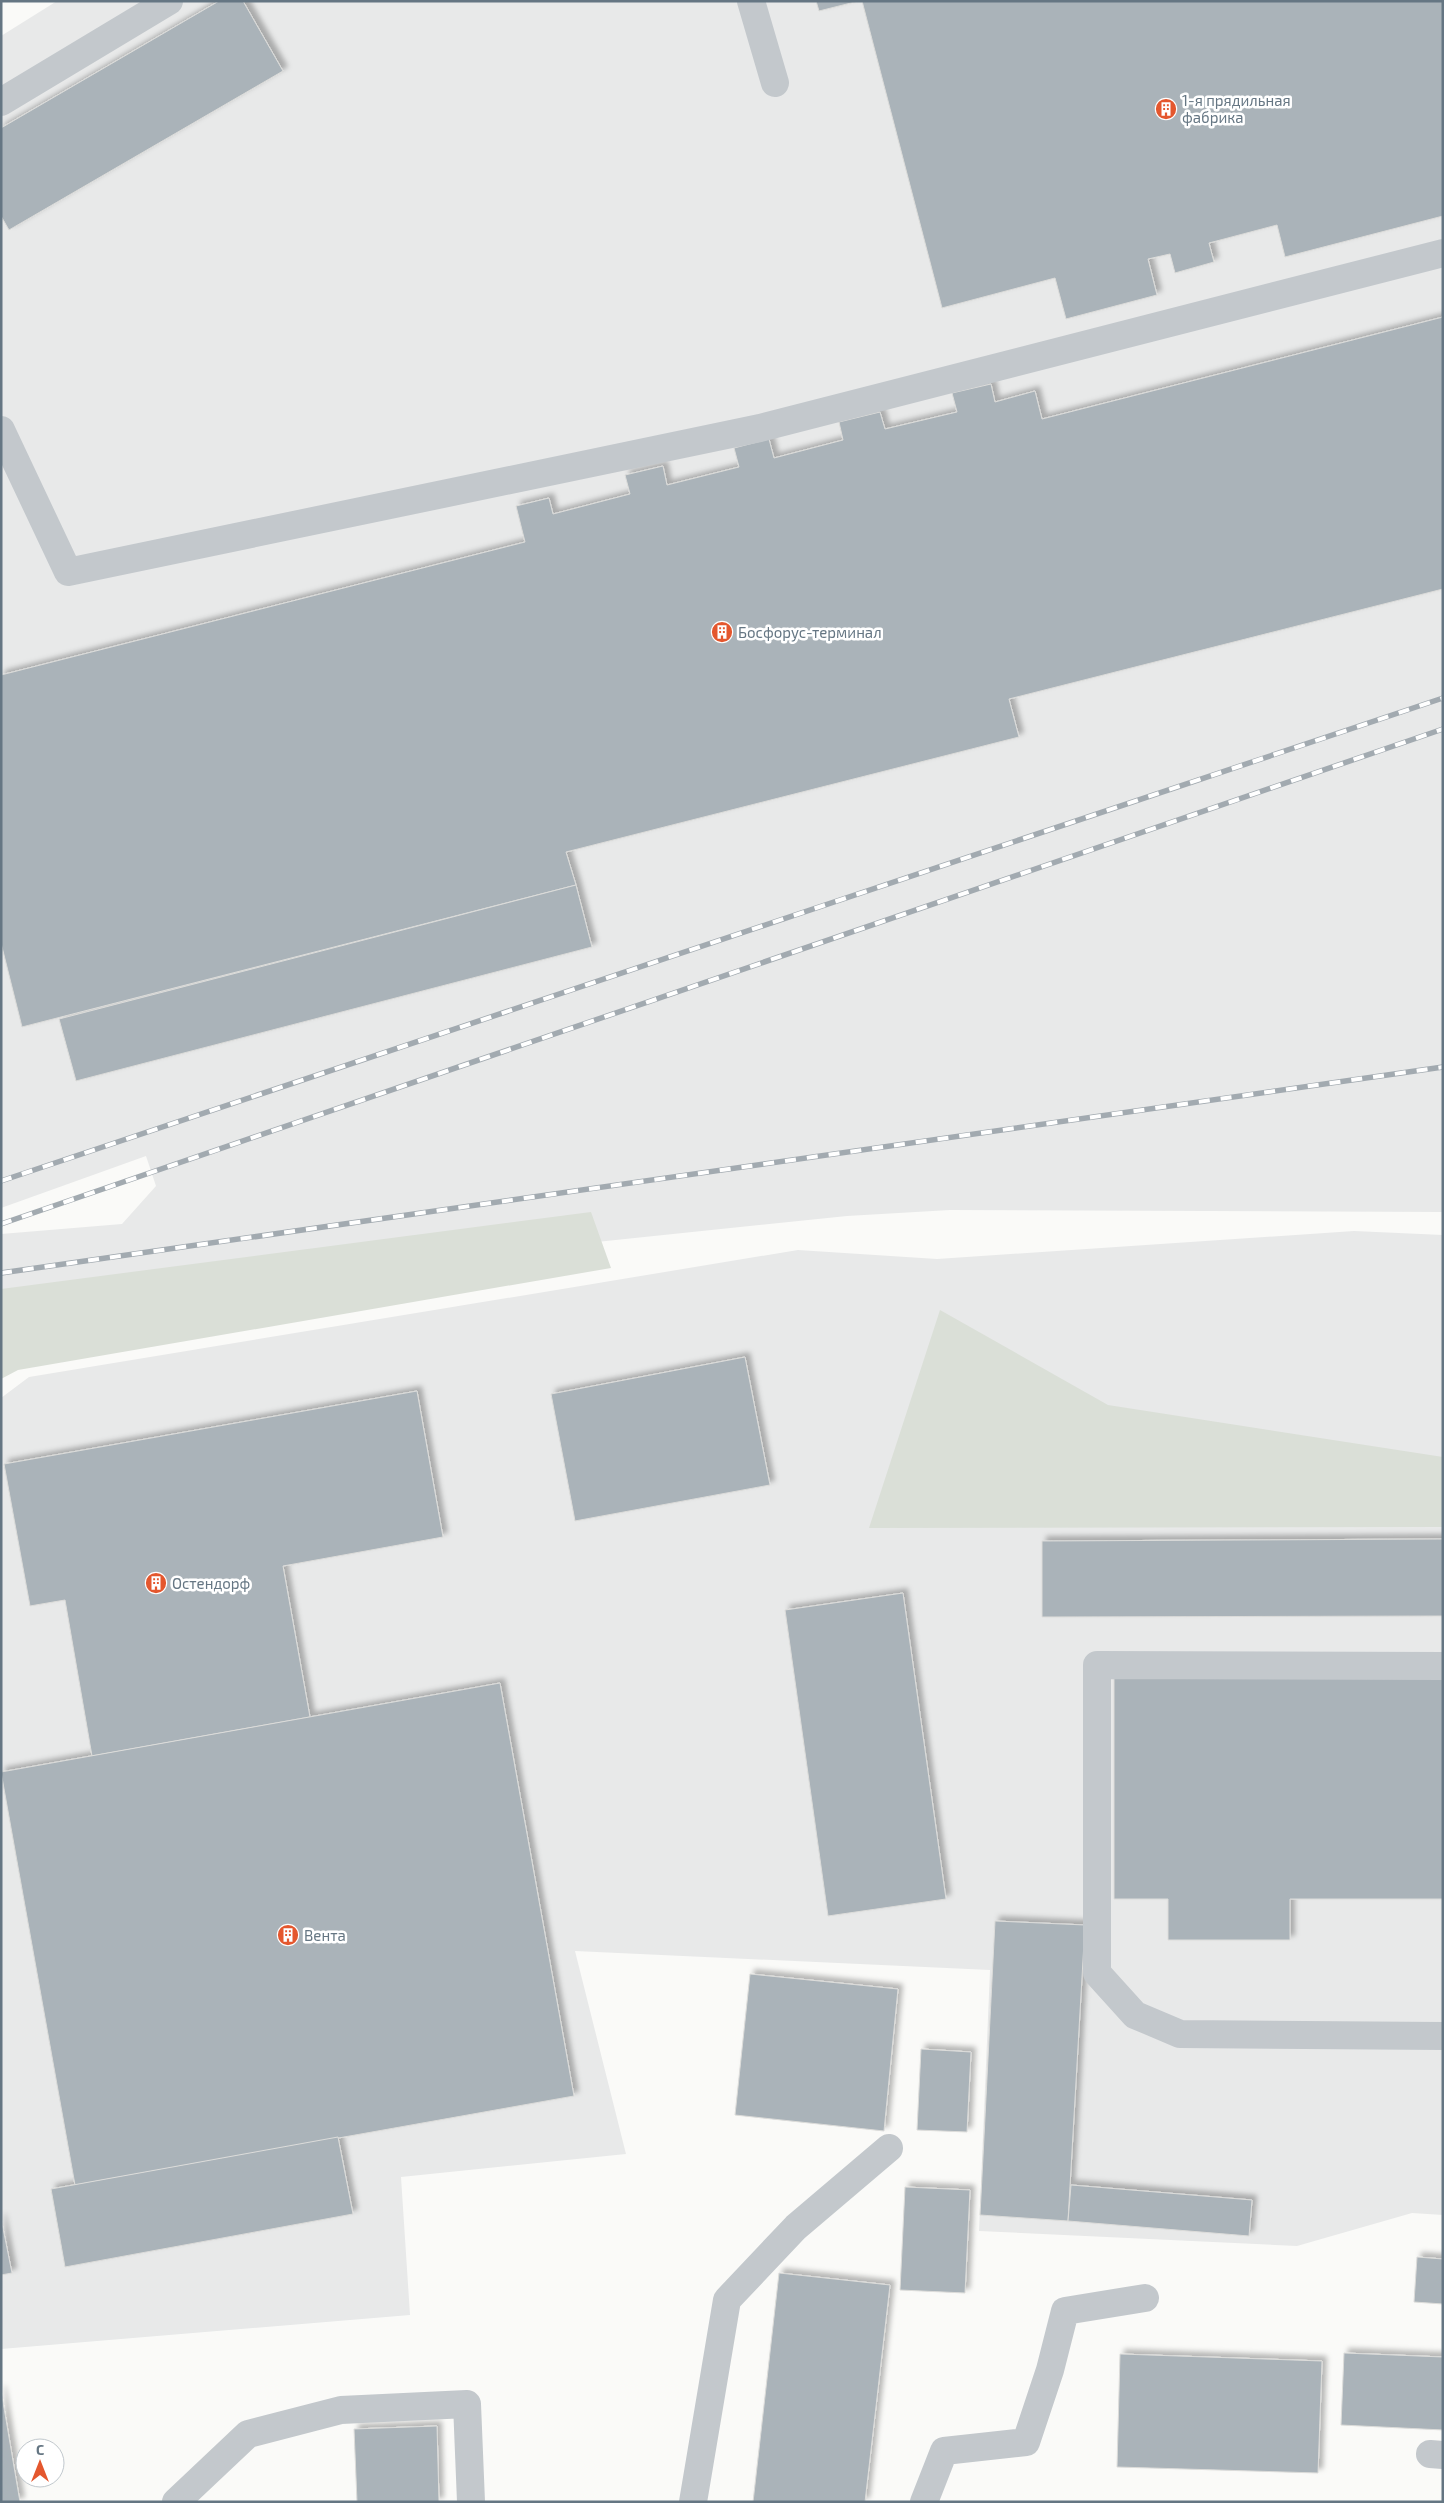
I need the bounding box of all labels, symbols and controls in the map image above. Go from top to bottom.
place label: 1-я прядильная фабрика [1182,91,1291,126]
building icon: 1-я прядильная фабрика [1154,97,1178,121]
building icon: Босфорус-терминал [710,620,734,644]
place label: Босфорус-терминал [738,623,882,642]
building icon: Остендорф [144,1571,168,1595]
place label: Остендорф [172,1574,250,1592]
building icon: Вента [276,1923,300,1947]
place label: Вента [304,1926,346,1944]
north arrow [15,2438,65,2488]
text: С [36,2441,44,2458]

